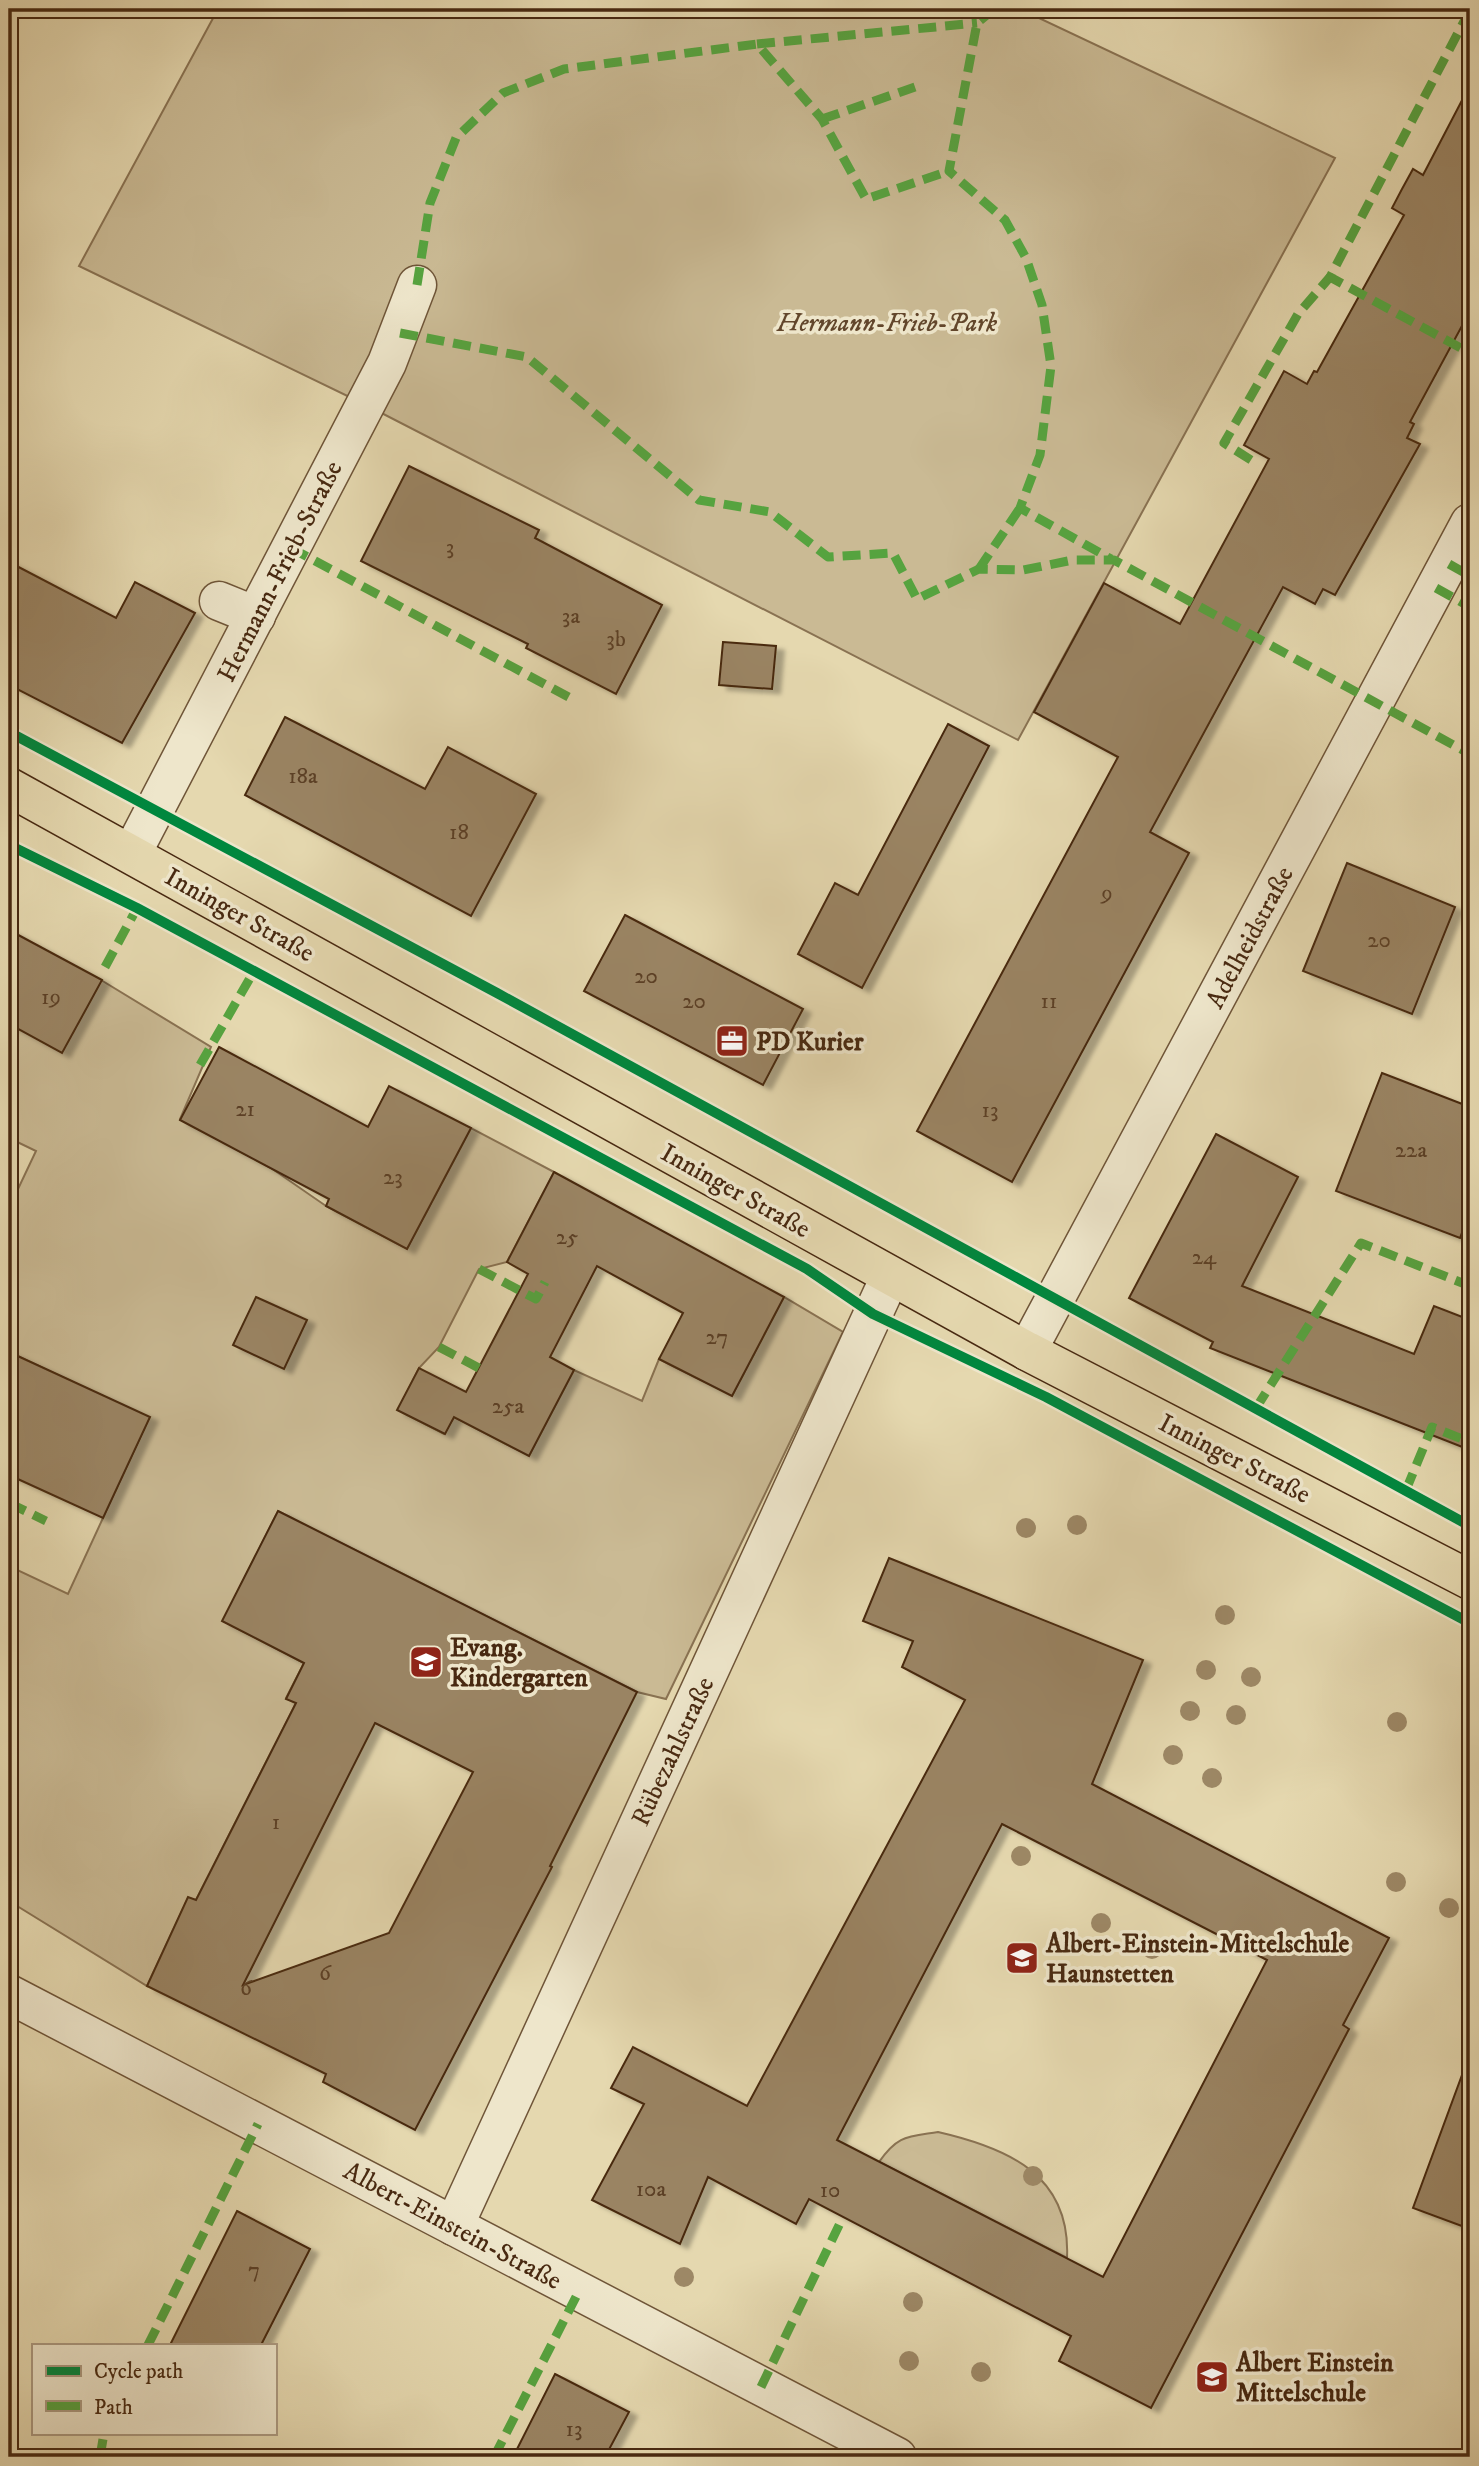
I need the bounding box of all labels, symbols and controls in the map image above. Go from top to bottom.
park label: Hermann-Frieb-Park [776,307,997,340]
street label: Hermann-Frieb-Straße [210,456,350,688]
house number: 3 [446,533,454,562]
house number: 3a [562,602,580,631]
house number: 3b [606,625,626,654]
house number: 18a [288,762,318,791]
house number: 18 [449,818,469,847]
street label: Inninger Straße [159,861,320,970]
street label: Adelheidstraße [1199,861,1302,1014]
house number: 9 [1100,879,1113,908]
house number: 20 [1367,926,1391,955]
house number: 20 [634,962,658,991]
house number: 19 [41,983,61,1012]
house number: 20 [682,987,706,1016]
house number: 11 [1041,987,1057,1016]
office icon: PD Kurier [713,1022,751,1060]
place label: PD Kurier [756,1026,864,1059]
house number: 21 [235,1095,255,1124]
house number: 13 [981,1096,999,1125]
house number: 22a [1395,1136,1427,1165]
street label: Inninger Straße [655,1137,816,1246]
house number: 23 [383,1163,403,1192]
house number: 25 [556,1223,578,1252]
house number: 24 [1192,1243,1217,1272]
house number: 27 [706,1323,728,1352]
house number: 25a [492,1392,524,1421]
street label: Inninger Straße [1153,1407,1316,1512]
place label: Evang. Kindergarten [450,1632,588,1695]
school or university icon: Evang. Kindergarten [407,1643,445,1681]
street label: Rübezahlstraße [624,1672,722,1831]
house number: 1 [272,1808,280,1837]
place label: Albert-Einstein-Mittelschule Haunstetten [1045,1928,1349,1991]
school or university icon: Albert-Einstein-Mittelschule Haunstetten [1003,1939,1041,1977]
house number: 6 [319,1959,332,1988]
house number: 6 [240,1974,253,2003]
street label: Albert-Einstein-Straße [338,2155,567,2298]
house number: 10a [636,2175,666,2204]
house number: 10 [820,2176,840,2205]
house number: 7 [248,2256,260,2285]
legend [32,2344,276,2434]
place label: Albert Einstein Mittelschule [1235,2347,1394,2410]
school or university icon: Albert Einstein Mittelschule [1193,2358,1231,2396]
text: Cycle path [94,2359,183,2385]
text: Path [94,2395,133,2421]
house number: 13 [565,2415,583,2444]

